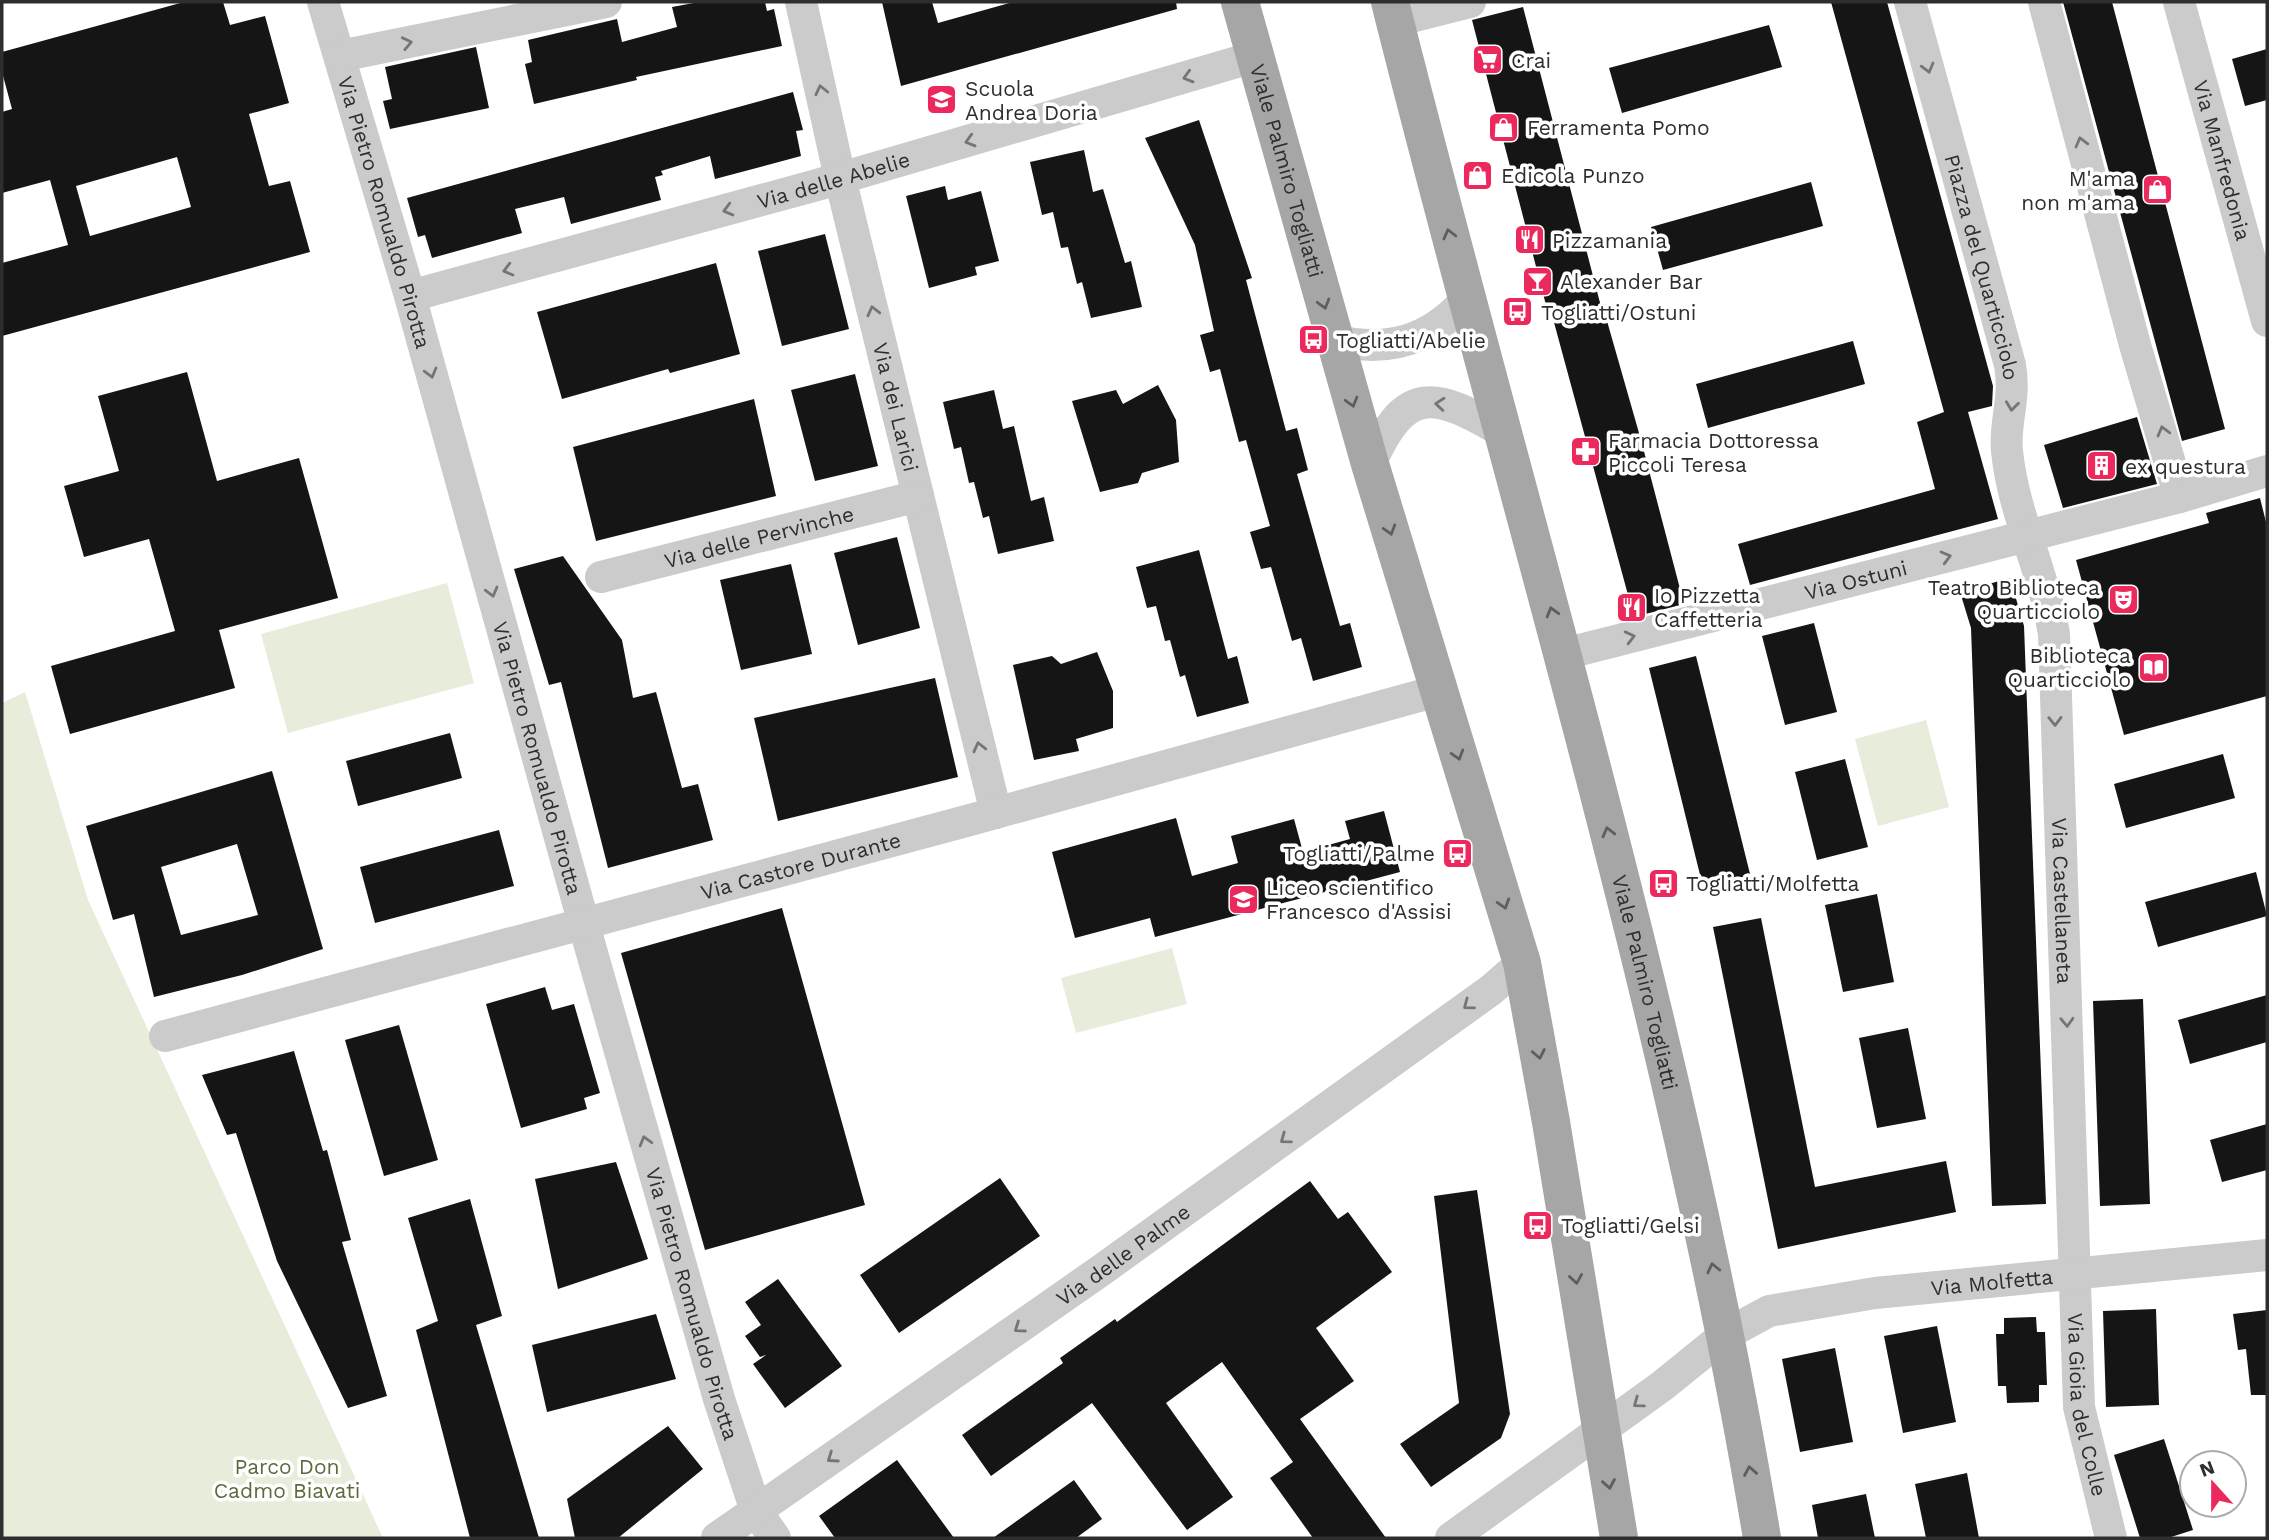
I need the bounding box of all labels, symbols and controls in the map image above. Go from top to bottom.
one-way arrow [401,36,413,51]
supermarket icon: Crai [1471,43,1505,77]
place label: Crai [1511,48,1551,73]
street label: Viale Palmiro Togliatti [1245,61,1329,280]
one-way arrow [1920,61,1934,73]
one-way arrow [1183,68,1195,83]
street label: Via Pietro Romualdo Pirotta [333,73,436,351]
place label: Scuola Andrea Doria [965,76,1098,125]
street label: Via Manfredonia [2189,77,2257,243]
school or university icon: Scuola Andrea Doria [925,83,959,117]
one-way arrow [814,84,829,96]
shop icon: Ferramenta Pomo [1487,110,1521,144]
place label: Ferramenta Pomo [1527,115,1710,140]
one-way arrow [964,132,976,147]
one-way arrow [2075,136,2089,148]
street label: Via delle Abelie [754,146,913,213]
street label: Piazza del Quarticciolo [1940,151,2024,381]
shop icon: Edicola Punzo [1461,158,1495,192]
place label: Edicola Punzo [1501,163,1645,188]
place label: M'ama non m'ama [2021,166,2135,215]
shop icon: M'ama non m'ama [2141,173,2175,207]
one-way arrow [722,201,734,216]
restaurant icon: Pizzamania [1512,223,1546,257]
one-way arrow [1443,228,1457,240]
place label: Pizzamania [1552,228,1667,253]
one-way arrow [502,261,514,276]
bar icon: Alexander Bar [1520,264,1554,298]
place label: Alexander Bar [1560,269,1703,294]
bus stop icon: Togliatti/Ostuni [1501,295,1535,329]
one-way arrow [1315,297,1330,309]
place label: Togliatti/Ostuni [1541,300,1696,325]
one-way arrow [867,306,881,318]
bus stop icon: Togliatti/Abelie [1296,323,1330,357]
place label: Togliatti/Abelie [1336,328,1486,353]
street label: Via dei Larici [868,340,924,474]
one-way arrow [423,367,438,379]
one-way arrow [1344,396,1359,408]
one-way arrow [1434,396,1446,411]
one-way arrow [2004,400,2019,412]
one-way arrow [2156,425,2171,437]
place label: Farmacia Dottoressa Piccoli Teresa [1608,428,1819,477]
pharmacy icon: Farmacia Dottoressa Piccoli Teresa [1568,435,1602,469]
building icon: ex questura [2085,449,2119,483]
place label: ex questura [2125,454,2246,479]
street label: Via delle Pervinche [661,500,856,573]
one-way arrow [1381,523,1396,535]
one-way arrow [1939,551,1951,565]
street label: Via Ostuni [1802,555,1910,605]
place label: Teatro Biblioteca Quarticciolo [1928,575,2100,624]
theatre icon: Teatro Biblioteca Quarticciolo [2106,582,2140,616]
place label: Io Pizzetta Caffetteria [1654,583,1763,632]
one-way arrow [484,586,498,598]
restaurant icon: Io Pizzetta Caffetteria [1614,590,1648,624]
one-way arrow [1546,606,1561,618]
street label: Via Pietro Romualdo Pirotta [488,619,588,898]
one-way arrow [1624,631,1636,645]
place label: Biblioteca Quarticciolo [2007,643,2131,692]
library icon: Biblioteca Quarticciolo [2137,650,2171,684]
one-way arrow [2047,716,2063,727]
one-way arrow [973,741,987,753]
one-way arrow [1450,749,1465,761]
street label: Via Castellaneta [2047,817,2078,984]
street label: Via Castore Durante [698,827,903,904]
one-way arrow [1602,827,1616,839]
bus stop icon: Togliatti/Palme [1441,836,1475,870]
place label: Togliatti/Palme [1283,841,1435,866]
bus stop icon: Togliatti/Molfetta [1646,866,1680,900]
place label: Togliatti/Molfetta [1686,871,1859,896]
street label: Viale Palmiro Togliatti [1607,872,1684,1092]
place label: Liceo scientifico Francesco d'Assisi [1266,875,1452,924]
school or university icon: Liceo scientifico Francesco d'Assisi [1226,882,1260,916]
one-way arrow [1495,898,1510,910]
one-way arrow [1463,996,1476,1009]
one-way arrow [2059,1017,2074,1028]
one-way arrow [1531,1048,1546,1060]
one-way arrow [1280,1131,1293,1144]
one-way arrow [639,1135,653,1147]
street label: Via Pietro Romualdo Pirotta [641,1164,744,1443]
street label: Via delle Palme [1051,1198,1195,1311]
bus stop icon: Togliatti/Gelsi [1521,1208,1555,1242]
place label: Togliatti/Gelsi [1561,1213,1700,1238]
one-way arrow [1707,1262,1722,1274]
street label: Via Molfetta [1930,1263,2054,1300]
one-way arrow [1568,1273,1583,1285]
street label: Via Gioia del Colle [2063,1312,2113,1499]
one-way arrow [1014,1320,1027,1332]
one-way arrow [1633,1395,1645,1407]
north arrow [2178,1449,2248,1519]
one-way arrow [827,1450,840,1462]
park label: Parco Don Cadmo Biavati [214,1454,360,1503]
text: N [2196,1455,2218,1482]
one-way arrow [1743,1465,1758,1477]
one-way arrow [1601,1478,1616,1490]

